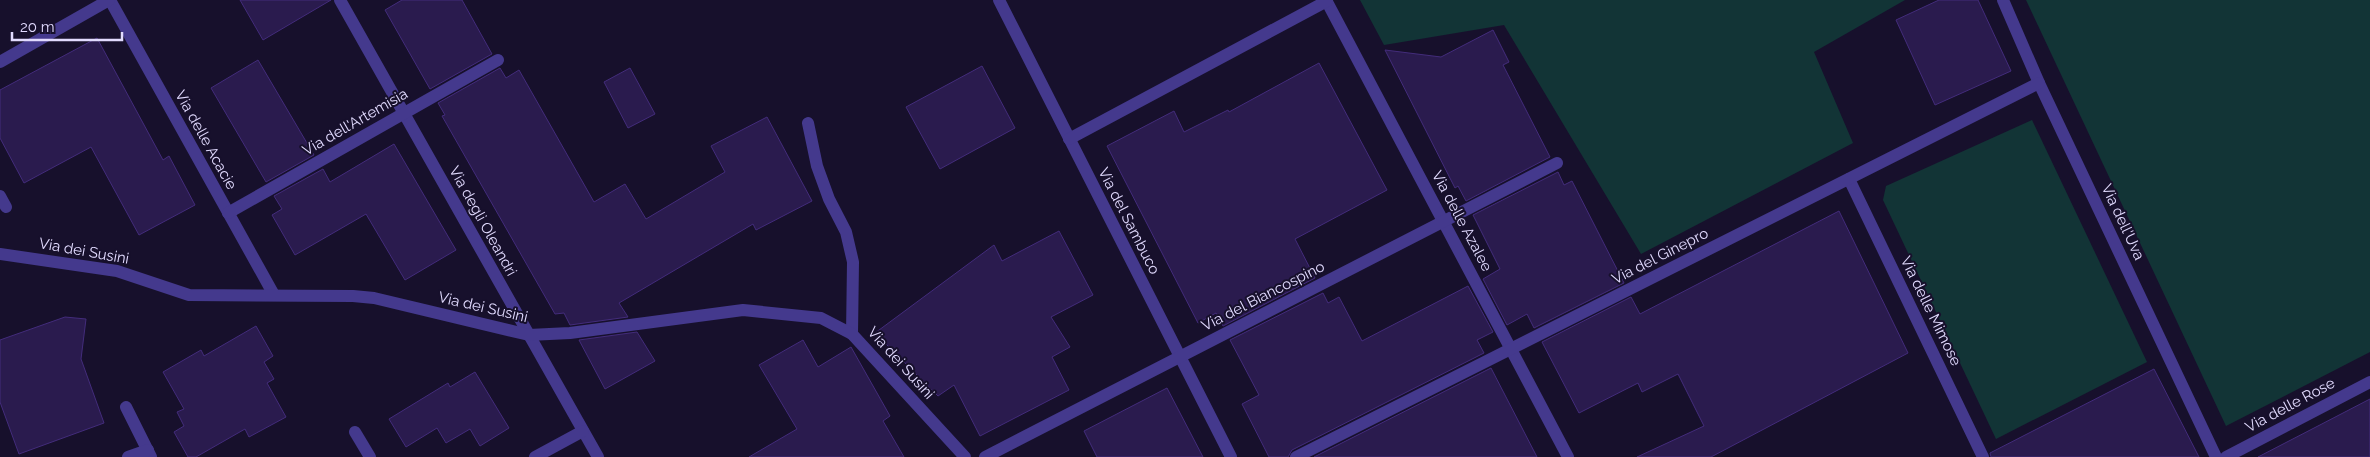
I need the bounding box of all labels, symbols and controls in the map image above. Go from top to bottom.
scale bar [12,10,122,42]
text: 20 m [20,18,55,36]
street label: Via dell'Artemisia [299,85,411,159]
street label: Via delle Acacie [171,87,241,193]
street label: Via degli Oleandri [445,163,521,279]
street label: Via del Sambuco [1094,165,1164,277]
street label: Via delle Azalee [1428,168,1496,275]
street label: Via dell'Uva [2098,181,2148,263]
street label: Via del Ginepro [1609,224,1711,288]
street label: Via dei Susini [38,234,130,268]
street label: Via delle Mimose [1897,253,1965,369]
street label: Via del Biancospino [1198,257,1328,335]
street label: Via dei Susini [437,288,529,326]
street label: Via dei Susini [864,323,938,403]
street label: Via delle Rose [2242,374,2338,436]

